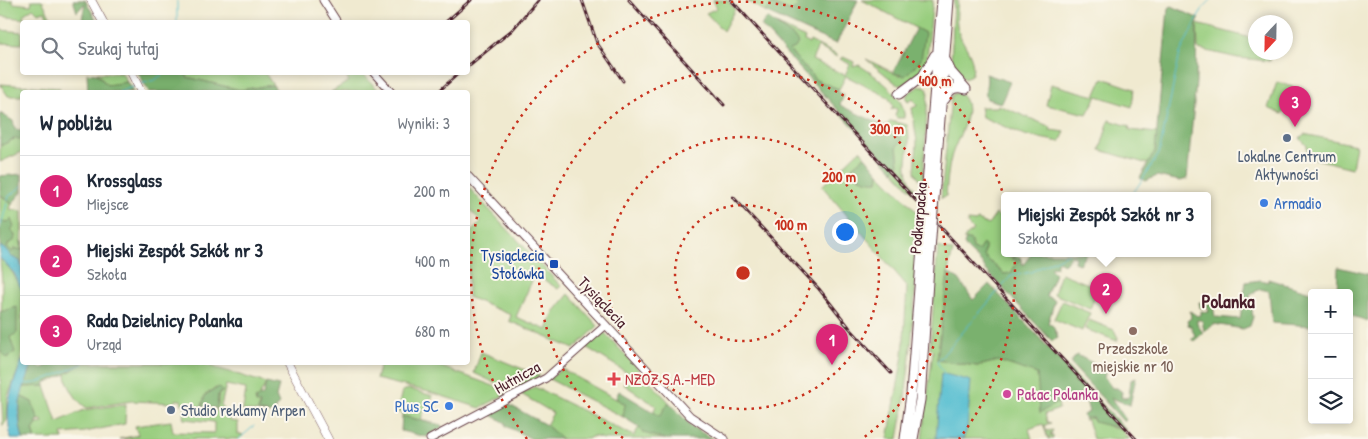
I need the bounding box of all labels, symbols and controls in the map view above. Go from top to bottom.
north arrow [1248,15,1293,60]
search box [20,20,470,75]
icon: search [38,34,66,62]
text: Szukaj tutaj [78,35,159,61]
text: 400 m [919,70,951,91]
pin: 3 [1279,86,1311,127]
text: W pobliżu [40,108,112,137]
text: Wyniki: 3 [398,112,450,134]
text: 300 m [870,118,904,139]
marker: Lokalne Centrum Aktywności [1281,132,1293,144]
place label: Lokalne Centrum Aktywności [1238,145,1336,185]
text: 200 m [822,166,856,187]
text: Krossglass [87,167,162,193]
text: 1 [53,180,59,202]
text: 200 m [414,180,450,202]
street label: Podkarpacka [904,181,932,255]
popup [1001,192,1211,257]
place label: Armadio [1274,192,1322,214]
text: Miejsce [87,193,129,215]
marker: Armadio [1258,197,1270,209]
text: Miejski Zespół Szkół nr 3 [1018,201,1194,227]
text: 100 m [775,214,807,235]
your location [832,219,858,245]
text: Szkoła [1018,227,1058,249]
text: Miejski Zespół Szkół nr 3 [87,237,263,263]
place label: Tysiąclecia Stołówka [481,244,544,284]
text: 2 [52,250,60,272]
text: 400 m [415,250,450,272]
marker: Tysiąclecia Stołówka [548,258,560,270]
text: Szkoła [87,263,127,285]
centre of rings [734,264,752,282]
street label: Tysiąclecia [573,271,633,333]
pin: 2 [1090,273,1122,314]
district label: Polanka [1201,288,1255,314]
map controls [1308,289,1353,424]
button: + [1308,289,1353,334]
text: Rada Dzielnicy Polanka [87,307,242,333]
text: 3 [52,320,60,342]
text: 680 m [415,320,450,342]
pin: 1 [816,324,848,365]
marker: Przedszkole miejskie nr 10 [1127,325,1139,337]
text: Urząd [87,333,121,355]
button: − [1308,334,1353,379]
place label: Przedszkole miejskie nr 10 [1092,337,1174,377]
street label: Hutnicza [490,355,544,399]
place label: NZOZ S.A.-MED [625,368,715,390]
marker: NZOZ S.A.-MED [607,372,621,386]
button: layers [1308,379,1353,424]
place label: Pałac Polanka [1017,383,1098,405]
marker: Pałac Polanka [1001,388,1013,400]
place label: Plus SC [395,395,439,417]
place label: Studio reklamy Arpen [181,399,306,421]
marker: Plus SC [443,400,455,412]
marker: Studio reklamy Arpen [165,404,177,416]

